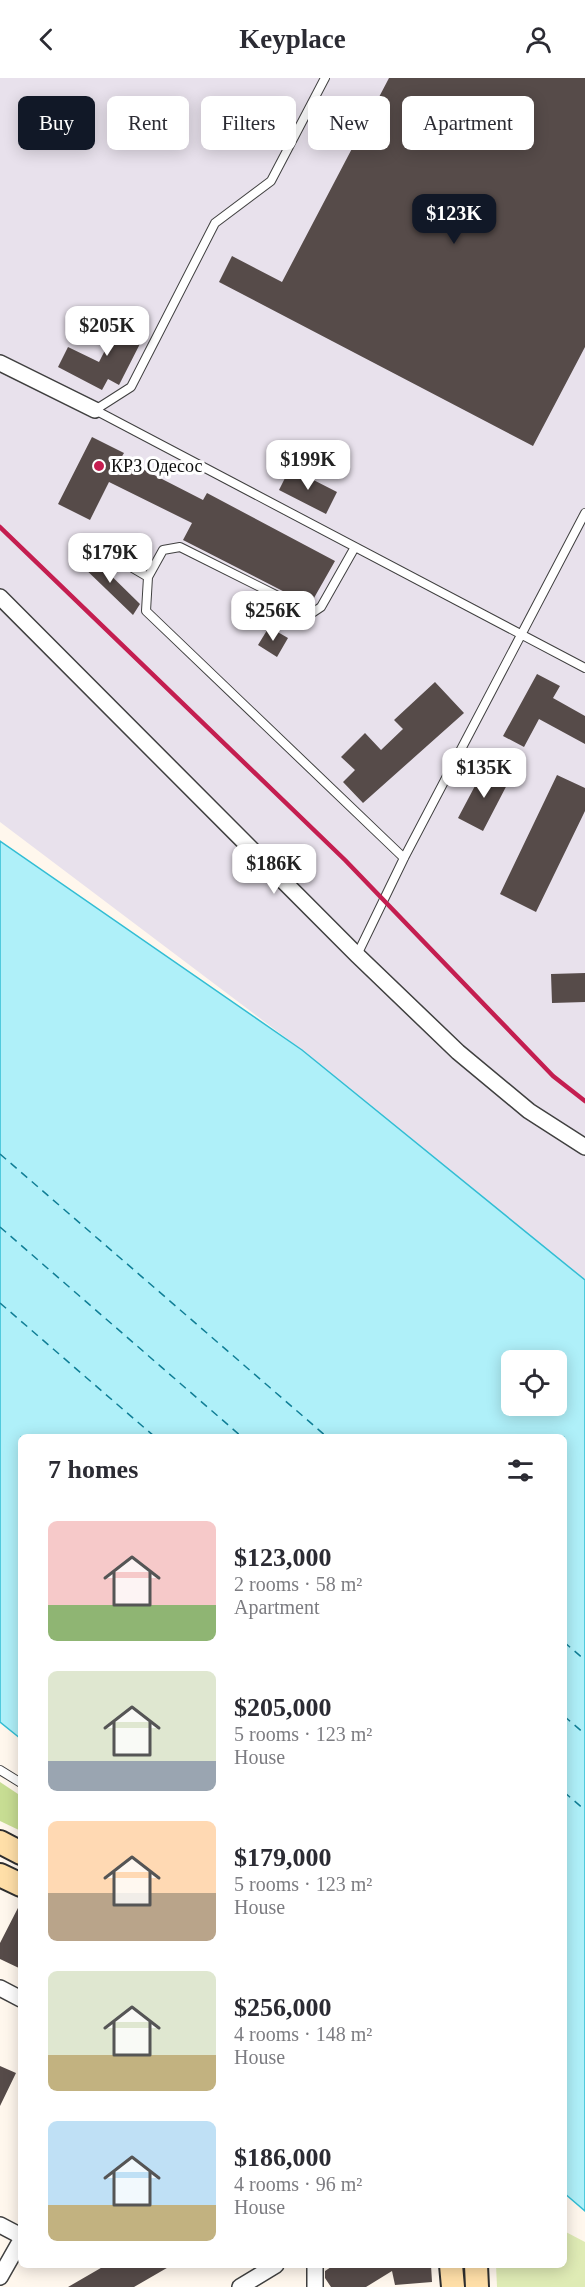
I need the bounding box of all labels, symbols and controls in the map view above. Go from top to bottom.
icon: back [30,23,63,56]
icon: person [522,23,555,56]
text: Keyplace [239,24,346,54]
chip: Buy [18,96,95,150]
chip: Rent [107,96,189,150]
chip: Filters [201,96,296,150]
chip: New [308,96,390,150]
chip: Apartment [402,96,534,150]
pin: $123K [412,194,496,245]
text: $123K [426,202,482,224]
pin: $205K [65,306,149,357]
text: $205K [79,314,135,336]
pin: $199K [266,440,350,491]
text: $199K [280,448,336,470]
place label: КРЗ Одесос [111,456,203,476]
marker: КРЗ Одесос [92,459,106,473]
pin: $179K [68,533,152,584]
text: $179K [82,541,138,563]
pin: $256K [231,591,315,642]
text: $256K [245,599,301,621]
pin: $135K [442,748,526,799]
text: $135K [456,756,512,778]
pin: $186K [232,844,316,895]
text: $186K [246,852,302,874]
map controls [501,1350,567,1416]
button: locate [501,1350,567,1416]
icon: filters [504,1454,537,1487]
text: 7 homes [48,1455,138,1484]
text: $123,000 [234,1543,332,1572]
icon: home [96,1545,168,1617]
text: 2 rooms · 58 m² [234,1573,362,1595]
text: Apartment [234,1596,320,1618]
text: $205,000 [234,1693,332,1722]
icon: home [96,1695,168,1767]
text: 5 rooms · 123 m² [234,1723,372,1745]
text: House [234,1746,285,1768]
text: $179,000 [234,1843,332,1872]
icon: home [96,1845,168,1917]
text: 5 rooms · 123 m² [234,1873,372,1895]
text: House [234,1896,285,1918]
text: $256,000 [234,1993,332,2022]
icon: home [96,1995,168,2067]
text: 4 rooms · 148 m² [234,2023,372,2045]
text: House [234,2046,285,2068]
text: $186,000 [234,2143,332,2172]
icon: home [96,2145,168,2217]
text: 4 rooms · 96 m² [234,2173,362,2195]
text: House [234,2196,285,2218]

